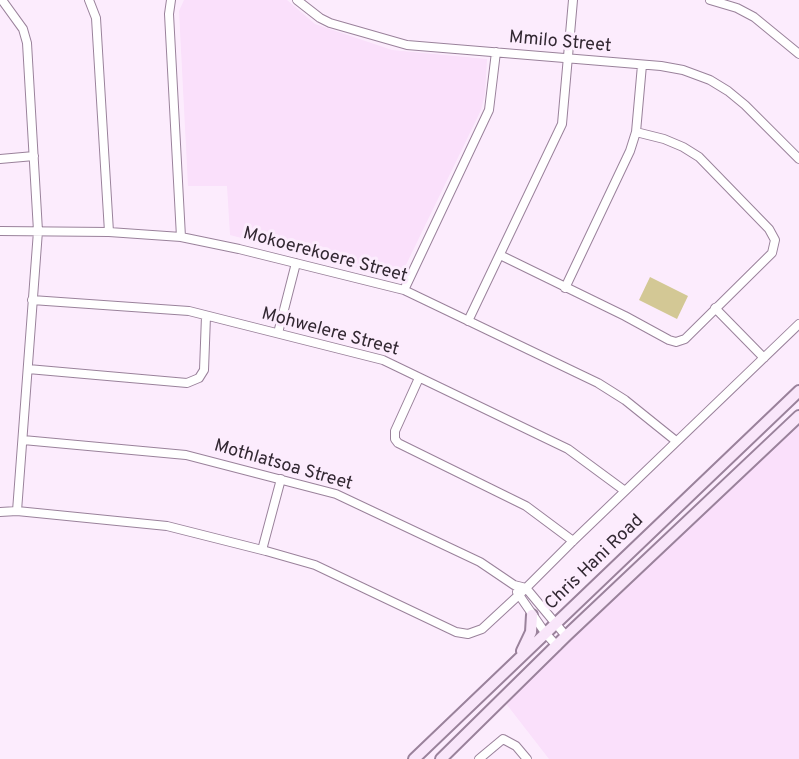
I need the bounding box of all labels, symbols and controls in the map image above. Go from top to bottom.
street label: Mmilo Street [508,28,612,58]
street label: Mokoerekoere Street [240,224,410,288]
street label: Mohwelere Street [259,304,401,362]
street label: Mothlatsoa Street [211,436,355,496]
street label: Chris Hani Road [541,511,649,615]

